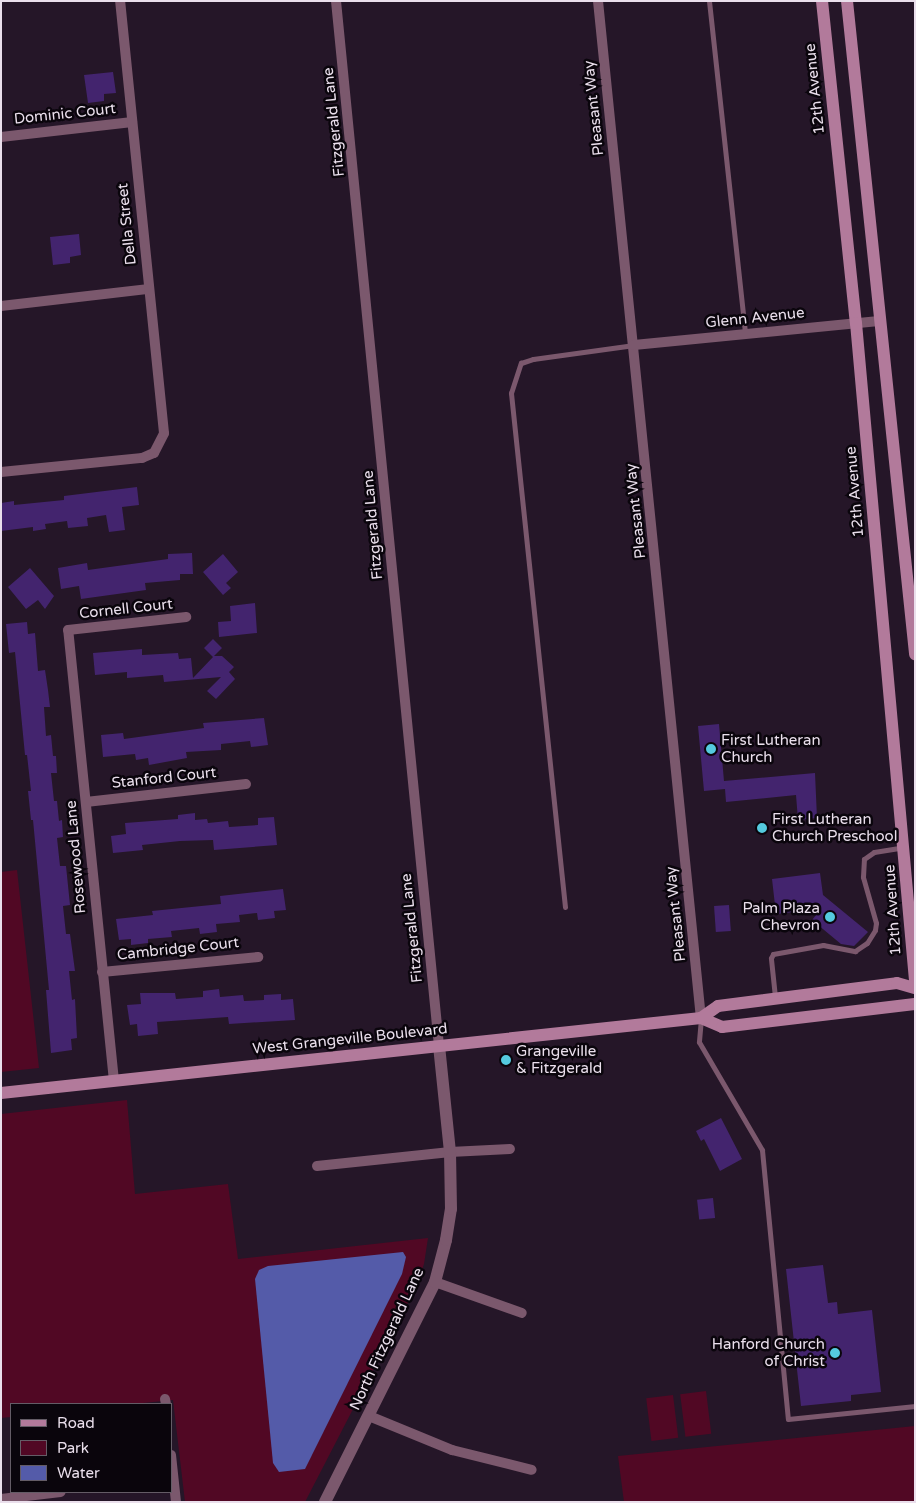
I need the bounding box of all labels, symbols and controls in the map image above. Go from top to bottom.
street label: 12th Avenue [801,43,829,135]
street label: Pleasant Way [580,59,608,157]
street label: Fitzgerald Lane [319,66,349,178]
street label: Dominic Court [13,100,117,128]
street label: Della Street [114,182,140,266]
street label: Glenn Avenue [705,304,805,332]
street label: 12th Avenue [842,446,868,538]
street label: Pleasant Way [622,462,650,560]
street label: Fitzgerald Lane [359,470,387,580]
street label: Cornell Court [78,595,174,623]
place label: First Lutheran Church [721,731,821,766]
marker: First Lutheran Church [705,743,717,755]
street label: Stanford Court [111,764,217,792]
street label: Rosewood Lane [62,800,90,914]
place label: First Lutheran Church Preschool [772,810,897,845]
marker: First Lutheran Church Preschool [756,822,768,834]
street label: 12th Avenue [881,864,905,956]
street label: Pleasant Way [662,865,690,963]
street label: Fitzgerald Lane [397,872,427,984]
place label: Palm Plaza Chevron [742,899,820,934]
marker: Palm Plaza Chevron [824,911,836,923]
street label: Cambridge Court [116,934,240,964]
street label: West Grangeville Boulevard [252,1020,448,1058]
place label: Grangeville & Fitzgerald [516,1042,602,1077]
marker: Grangeville & Fitzgerald [500,1054,512,1066]
street label: North Fitzgerald Lane [346,1265,428,1413]
place label: Hanford Church of Christ [712,1335,825,1370]
marker: Hanford Church of Christ [829,1347,841,1359]
legend [10,1403,172,1493]
text: Road [57,1414,95,1432]
text: Park [57,1439,89,1457]
text: Water [57,1464,100,1482]

